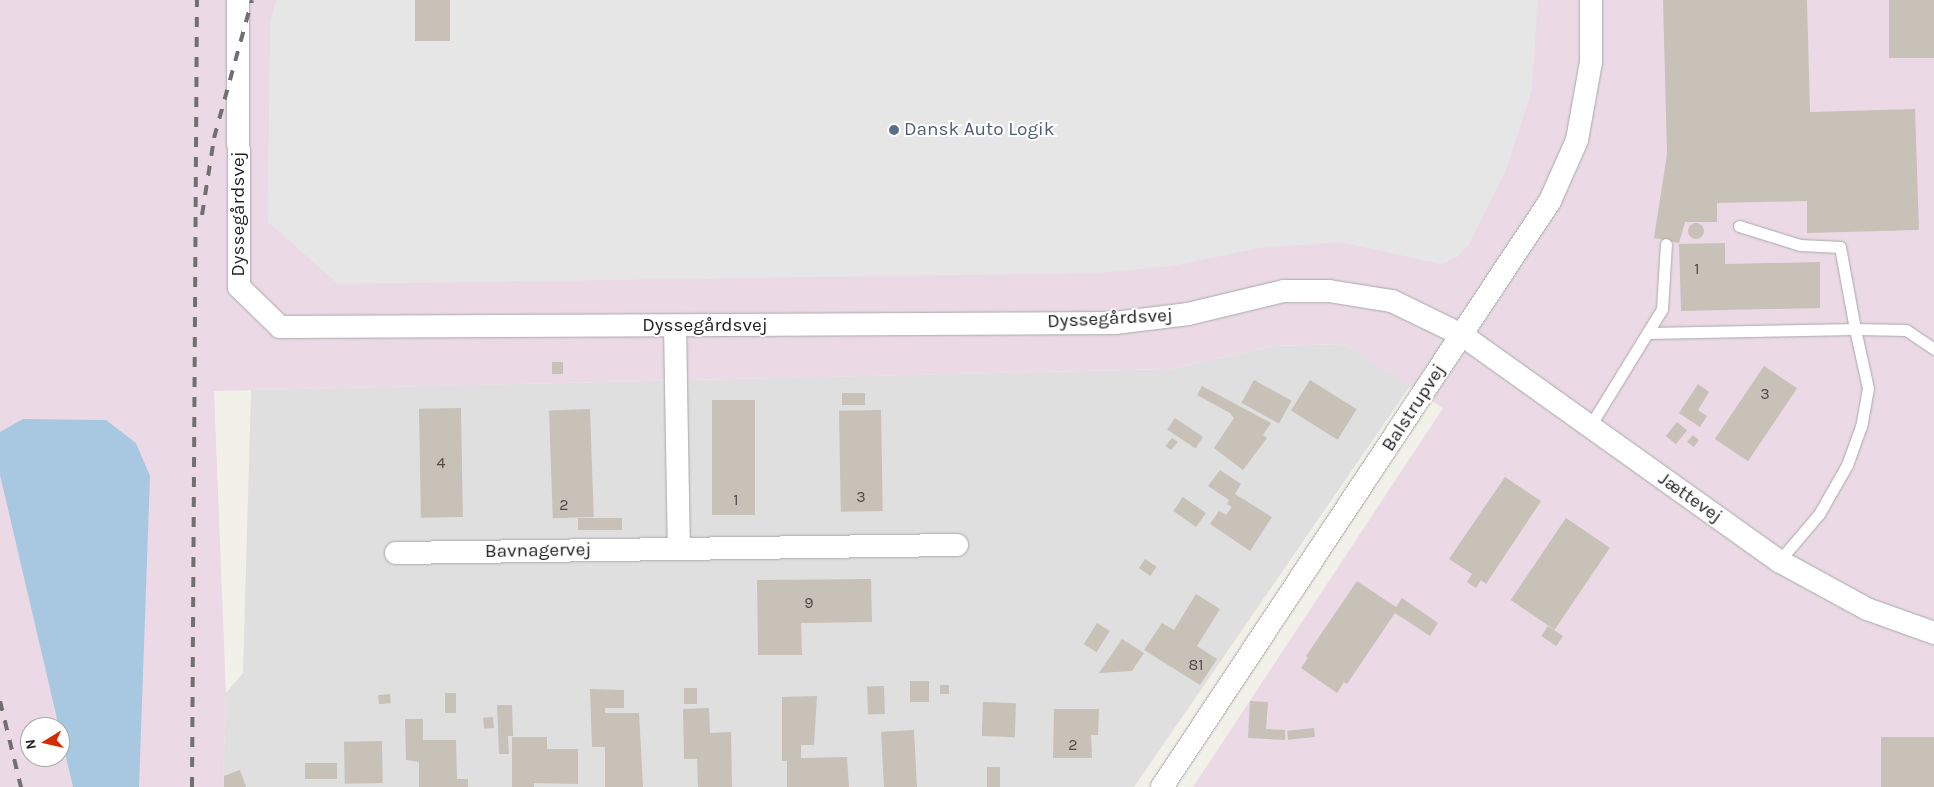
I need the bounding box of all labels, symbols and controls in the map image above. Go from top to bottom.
place label: Dansk Auto Logik [904,119,1054,141]
marker: Dansk Auto Logik [888,124,900,136]
street label: Dyssegårdsvej [228,151,250,277]
house number: 1 [1694,259,1700,279]
street label: Dyssegårdsvej [1047,304,1173,334]
street label: Dyssegårdsvej [642,315,768,337]
street label: Balstrupvej [1377,360,1451,456]
house number: 3 [1760,384,1770,404]
house number: 4 [437,453,445,473]
street label: Jættevej [1654,468,1726,528]
house number: 3 [856,487,866,507]
house number: 1 [733,490,739,510]
house number: 2 [559,495,569,515]
street label: Bavnagervej [485,539,591,563]
house number: 9 [804,593,814,613]
house number: 81 [1188,655,1204,675]
north arrow [20,717,70,767]
house number: 2 [1068,735,1078,755]
text: N [21,738,40,751]

